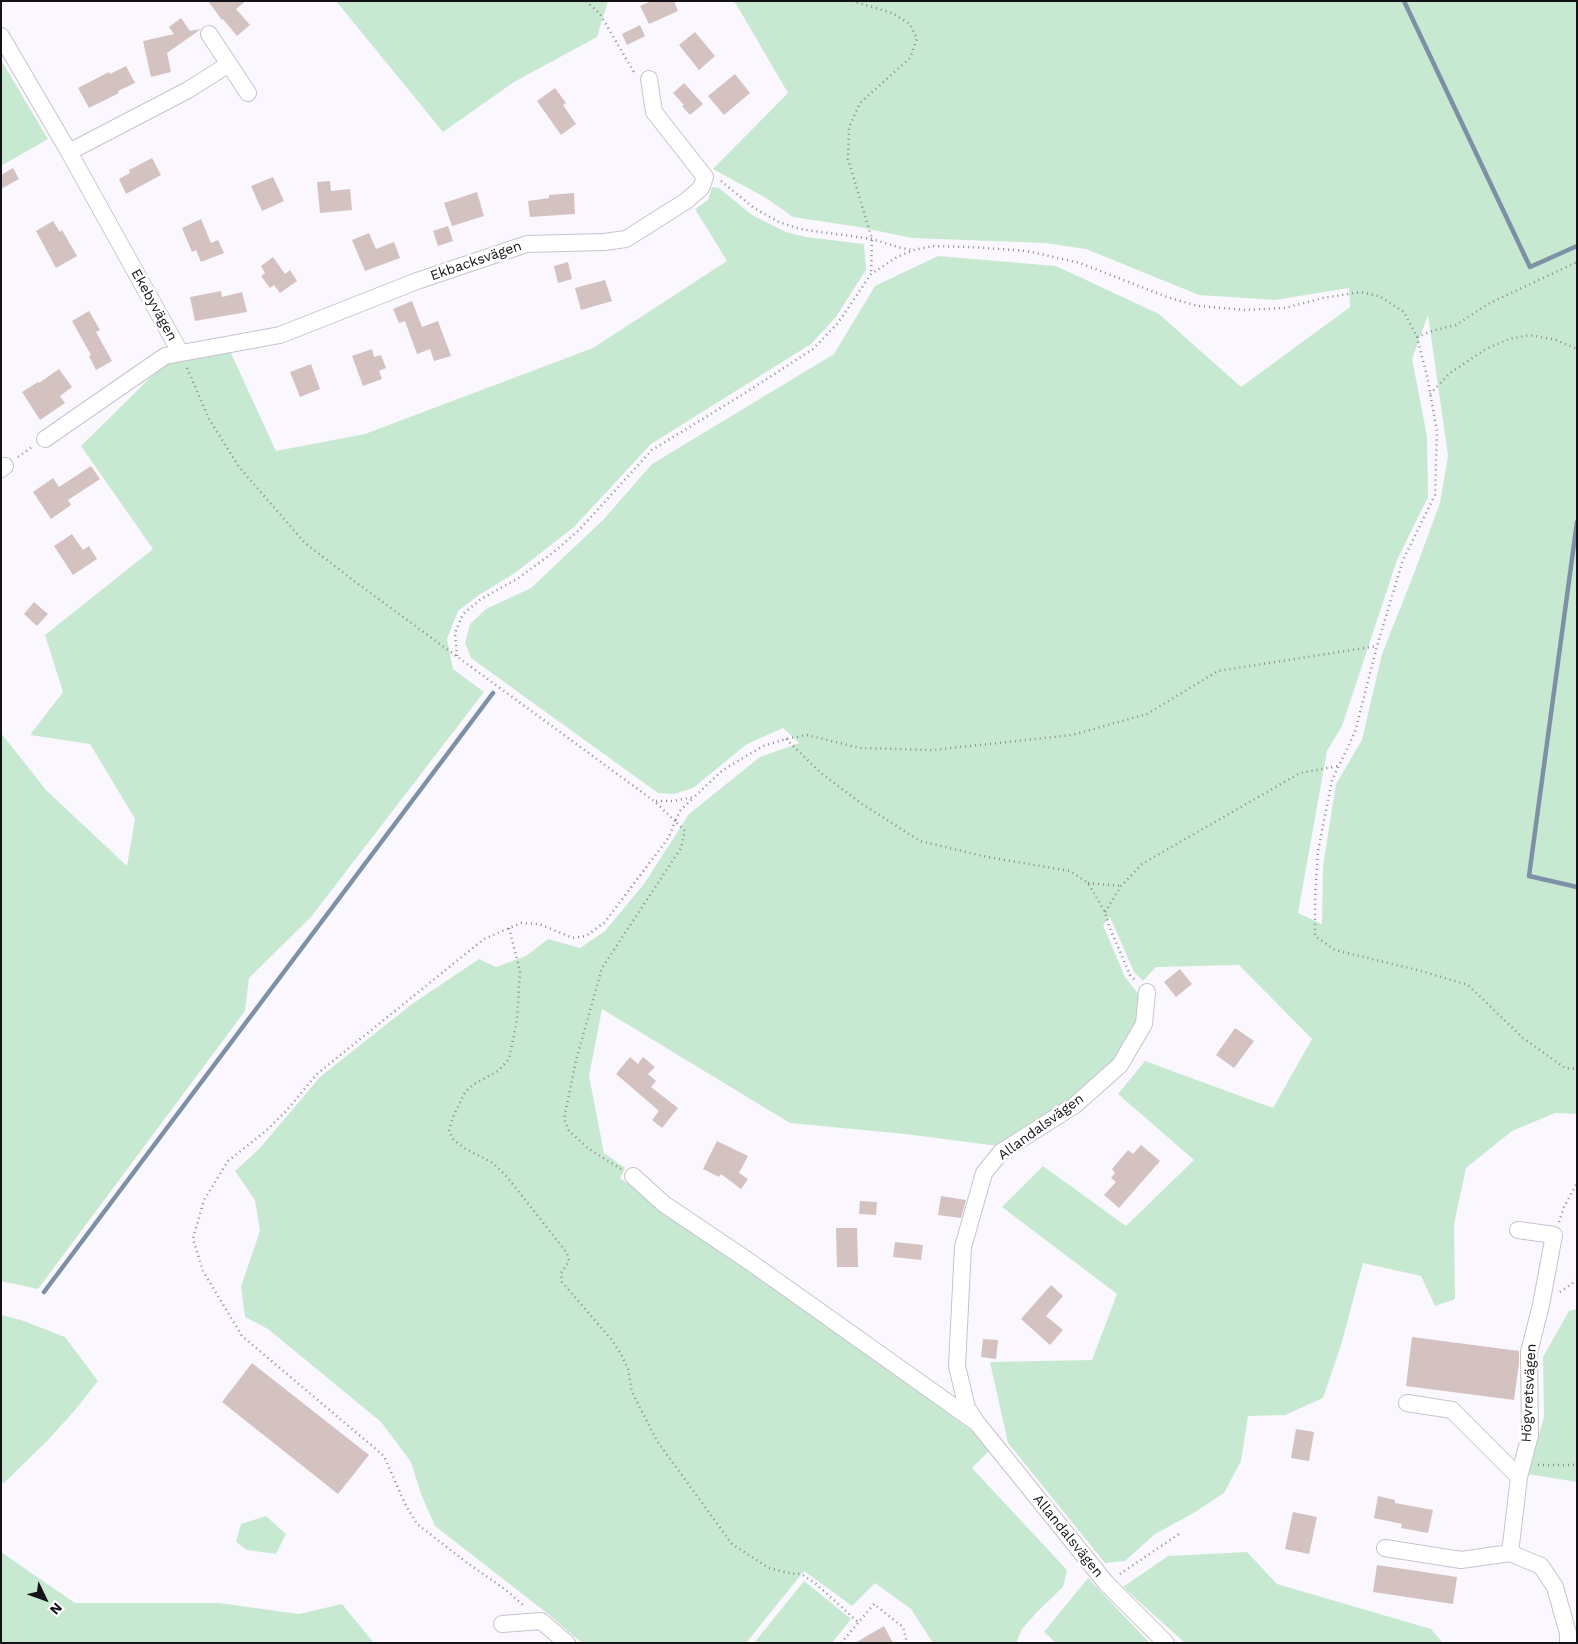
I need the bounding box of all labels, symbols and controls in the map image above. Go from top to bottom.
street label: Ekbacksvägen [428,237,524,285]
street label: Ekebyvägen [127,266,181,344]
street label: Allandalsvägen [995,1090,1087,1164]
street label: Högvretsvägen [1518,1343,1540,1443]
street label: Allandalsvägen [1029,1491,1107,1581]
north arrow [20,1574,70,1624]
text: N [47,1600,66,1618]

